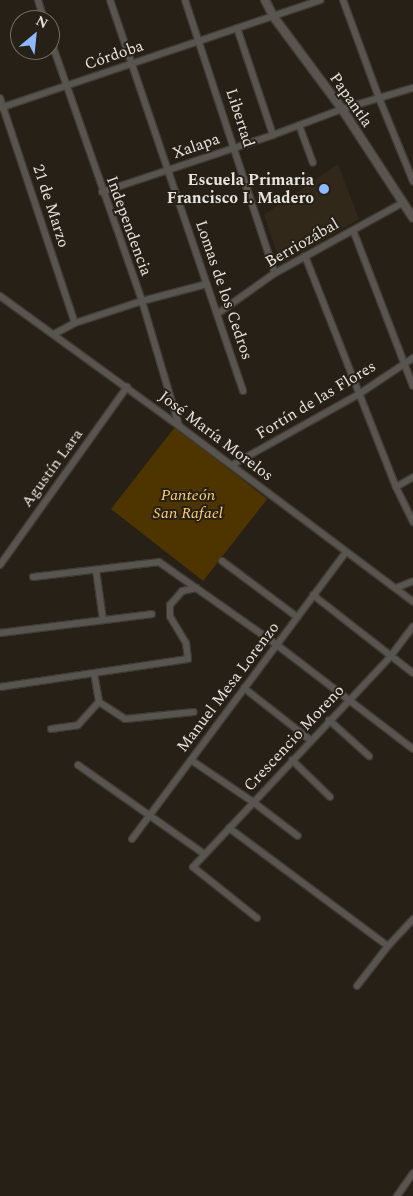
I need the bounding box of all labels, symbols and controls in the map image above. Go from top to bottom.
north arrow [10,10,60,60]
text: N [32,10,52,34]
street label: Córdoba [82,36,146,74]
street label: Papantla [325,69,377,131]
street label: Libertad [221,86,259,150]
street label: Xalapa [170,129,222,163]
street label: 21 de Marzo [29,162,73,250]
place label: Escuela Primaria Francisco I. Madero [167,170,314,208]
street label: Independencia [102,173,156,279]
marker: Escuela Primaria Francisco I. Madero [318,183,330,195]
street label: Berriozábal [262,214,342,272]
street label: Lomas de los Cedros [191,218,257,362]
street label: Fortín de las Flores [253,357,379,443]
street label: José María Morelos [155,387,277,485]
street label: Agustín Lara [17,425,87,511]
park label: Panteón San Rafael [153,485,223,523]
street label: Manuel Mesa Lorenzo [173,618,283,756]
street label: Crescencio Moreno [240,681,348,795]

